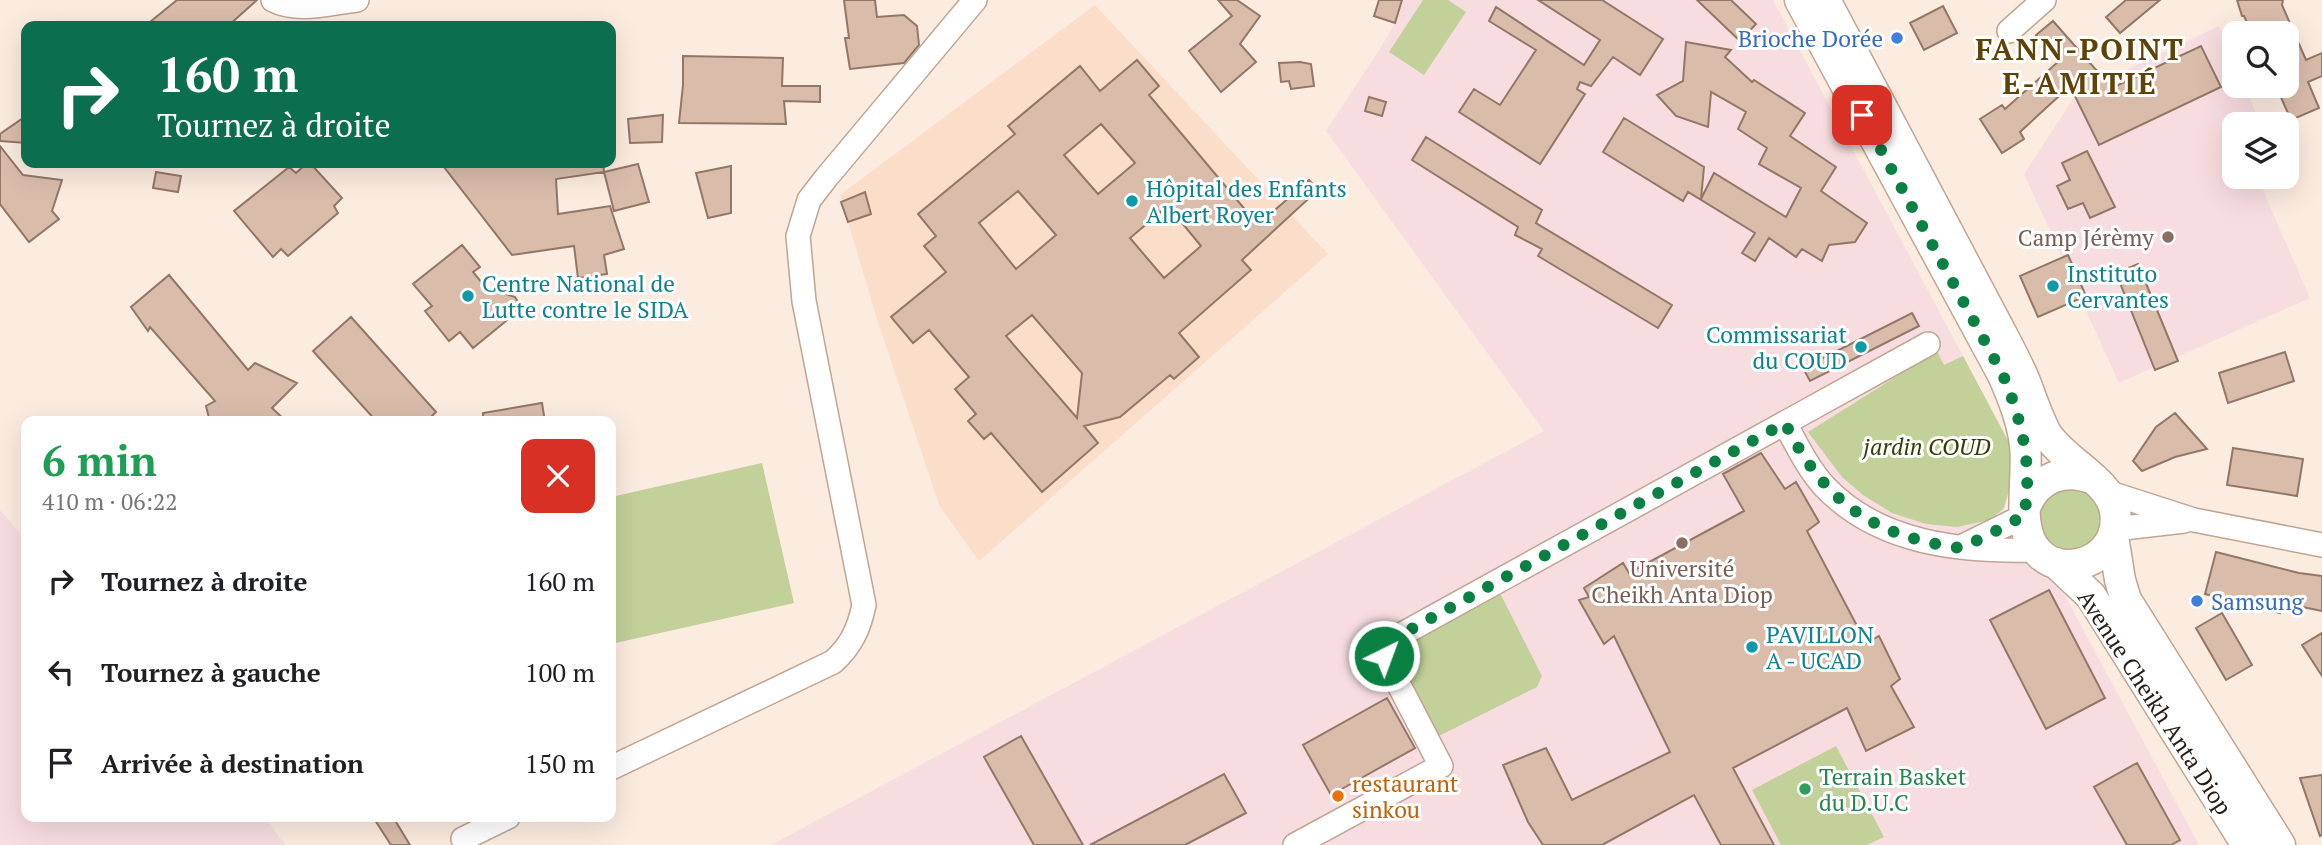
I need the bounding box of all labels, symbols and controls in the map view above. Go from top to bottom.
map controls [2222,21,2299,189]
button: search [2222,21,2299,98]
place label: Brioche Dorée [1738,23,1883,54]
district label: FANN-POINT E-AMITIÉ [1975,29,2185,103]
marker: Brioche Dorée [1889,30,1905,46]
text: 160 m [157,41,299,106]
icon: right [42,49,133,140]
pin [1832,85,1892,145]
icon: arrive [1843,96,1881,134]
text: Tournez à droite [157,104,391,146]
button: layers [2222,112,2299,189]
place label: Hôpital des Enfants Albert Royer [1146,173,1347,230]
marker: Hôpital des Enfants Albert Royer [1124,193,1140,209]
place label: Camp Jérèmy [2018,222,2154,253]
marker: Camp Jérèmy [2160,229,2176,245]
place label: Instituto Cervantes [2067,258,2169,315]
place label: Centre National de Lutte contre le SIDA [482,268,689,325]
marker: Instituto Cervantes [2045,278,2061,294]
marker: Centre National de Lutte contre le SIDA [460,288,476,304]
place label: Commissariat du COUD [1706,319,1847,376]
marker: Commissariat du COUD [1853,339,1869,355]
park label: jardin COUD [1862,431,1990,462]
text: 6 min [42,432,157,488]
button: close [521,439,595,513]
text: 410 m · 06:22 [42,486,177,517]
marker: Université Cheikh Anta Diop [1674,535,1690,551]
place label: Université Cheikh Anta Diop [1591,553,1773,610]
icon: right [42,562,80,600]
text: Tournez à droite [101,564,307,598]
text: 160 m [525,564,595,598]
street label: Avenue Cheikh Anta Diop [2071,584,2239,820]
place label: Samsung [2211,586,2305,617]
marker: Samsung [2189,593,2205,609]
position arrow [1347,619,1421,693]
place label: PAVILLON A - UCAD [1766,619,1874,676]
marker: PAVILLON A - UCAD [1744,639,1760,655]
icon: left [42,653,80,691]
text: Tournez à gauche [101,655,321,689]
text: 100 m [525,655,595,689]
icon: arrive [42,744,80,782]
text: Arrivée à destination [101,746,364,780]
text: 150 m [525,746,595,780]
place label: Terrain Basket du D.U.C [1819,761,1967,818]
place label: restaurant sinkou [1352,768,1459,825]
marker: Terrain Basket du D.U.C [1797,781,1813,797]
marker: restaurant sinkou [1330,788,1346,804]

